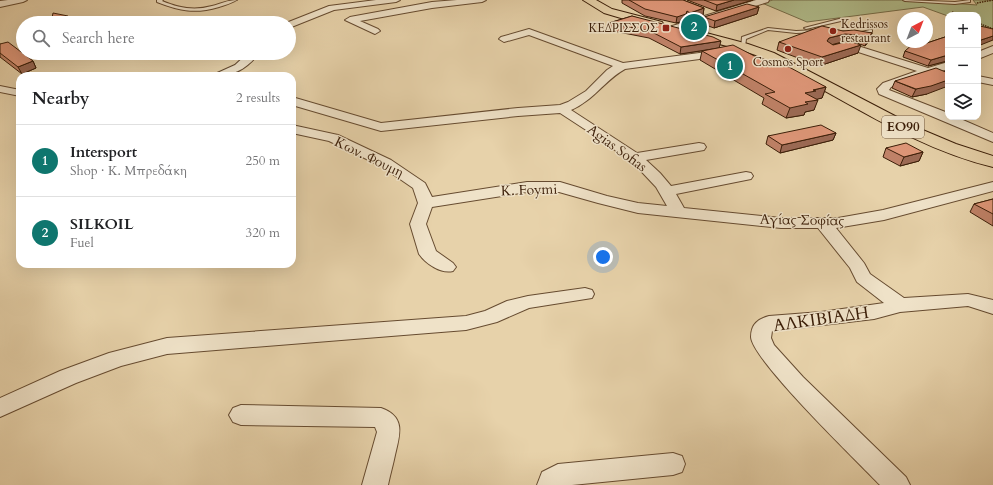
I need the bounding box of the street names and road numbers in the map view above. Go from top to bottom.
road number: ΕΟ90 [882,116,924,138]
street label: Agias Sofias [583,120,651,176]
street label: Κων. Φουμη [331,132,407,182]
street label: K. Foymi [500,180,558,200]
street label: Αγίας Σοφίας [760,210,844,230]
street label: ΑΛΚΙΒΙΑΔΗ [772,301,870,337]

